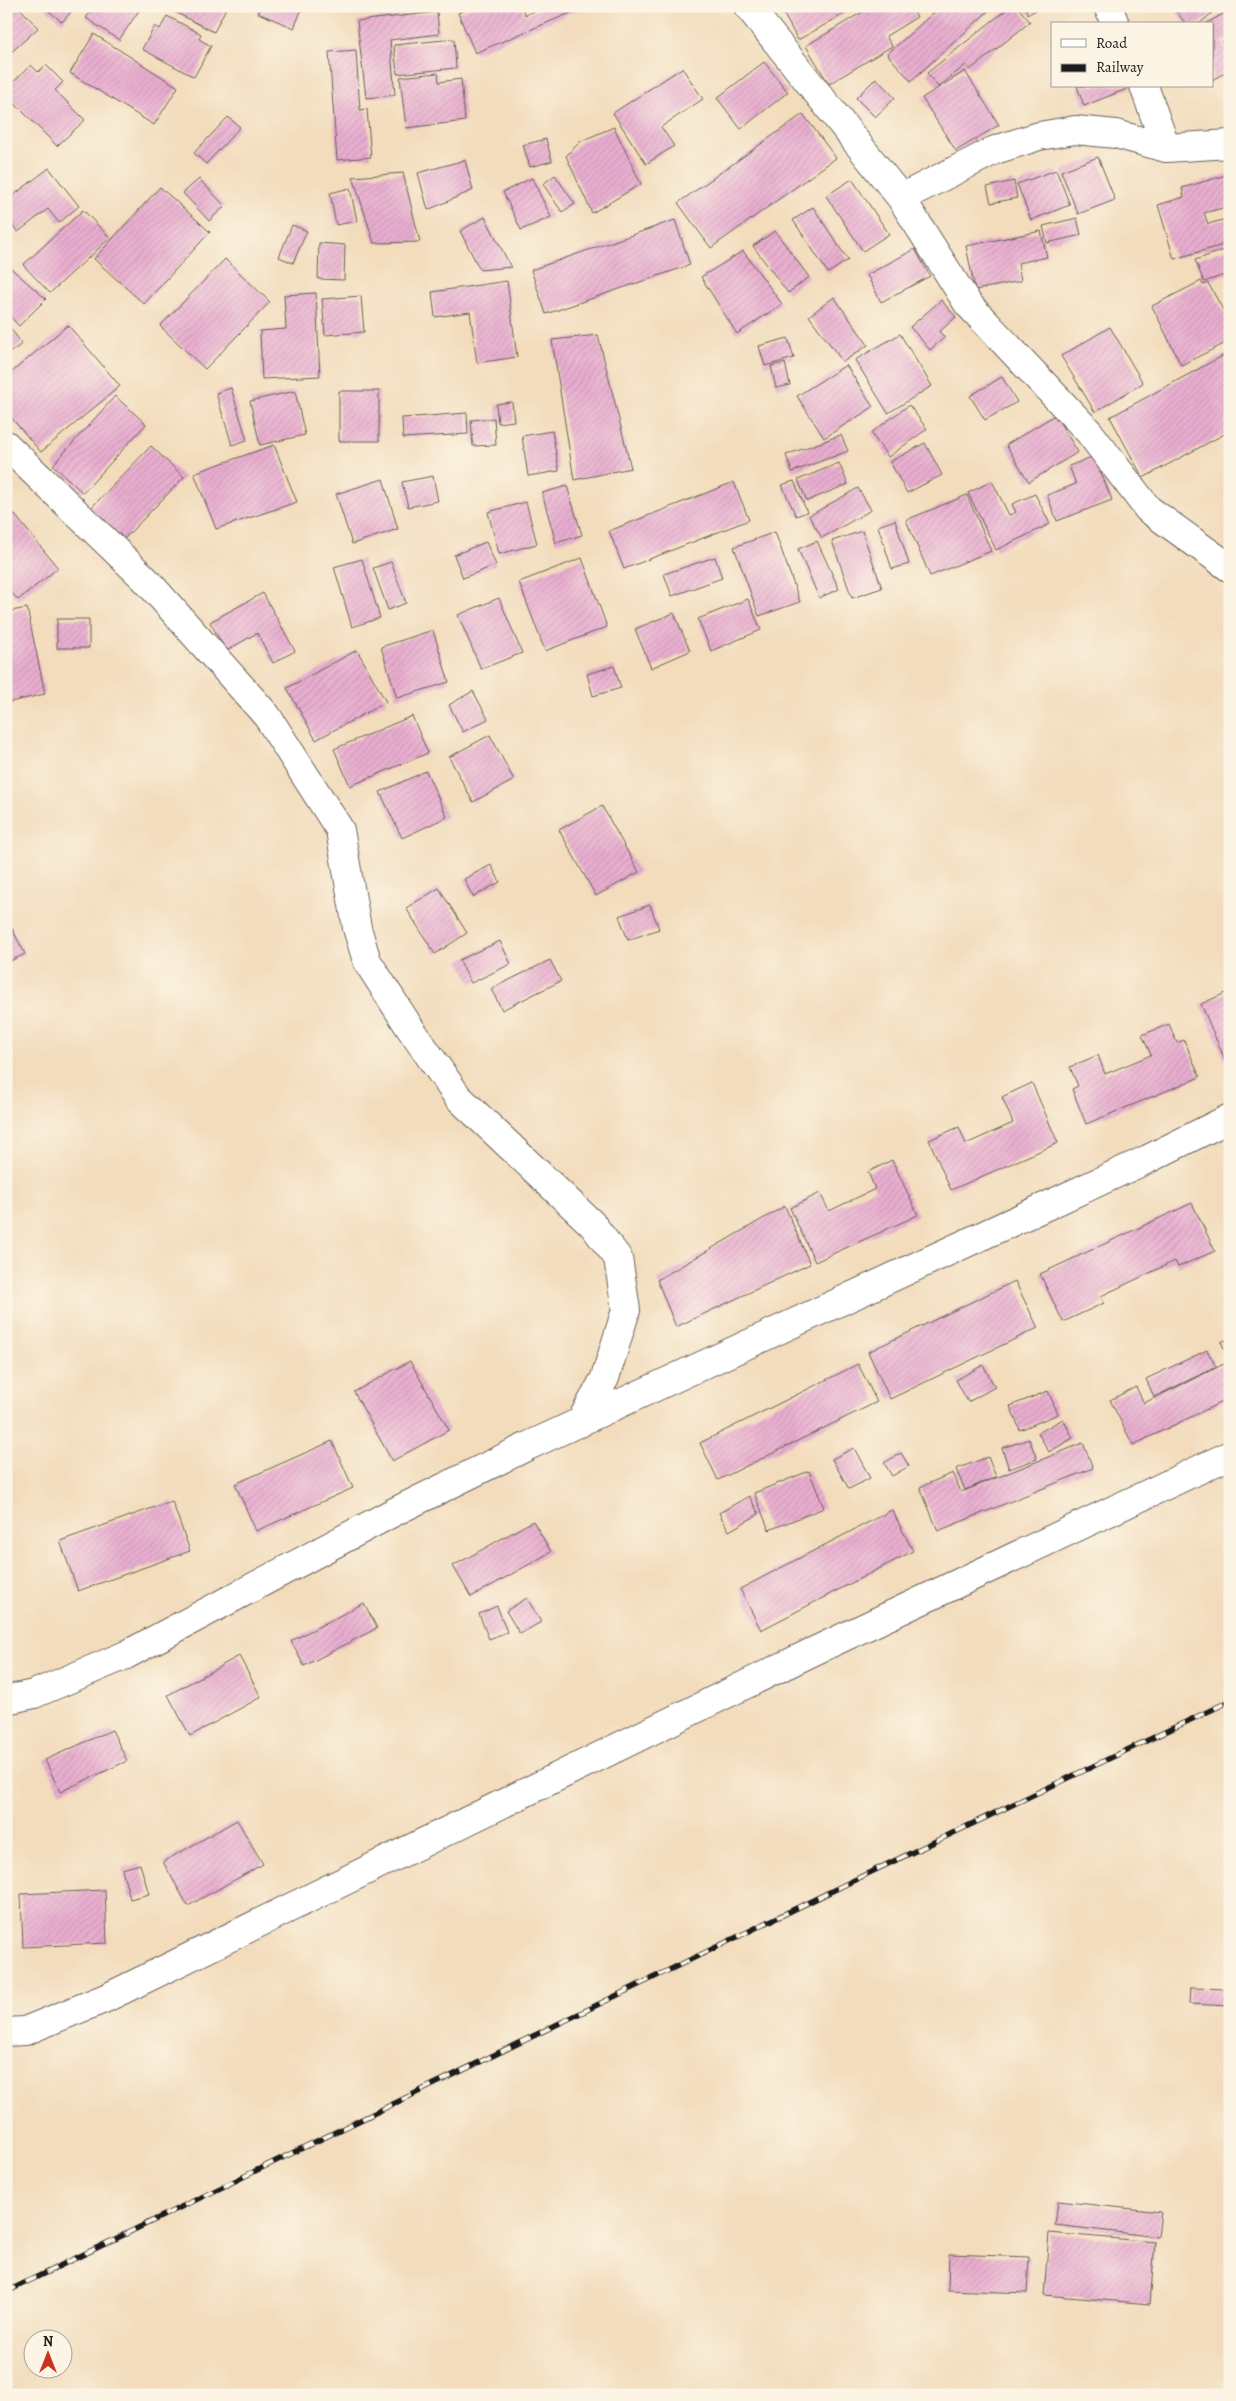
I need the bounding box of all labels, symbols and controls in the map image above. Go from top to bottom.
legend [1051,22,1214,88]
text: Road [1096,33,1128,53]
text: Railway [1096,57,1144,77]
north arrow [22,2328,72,2378]
text: N [43,2332,53,2351]

